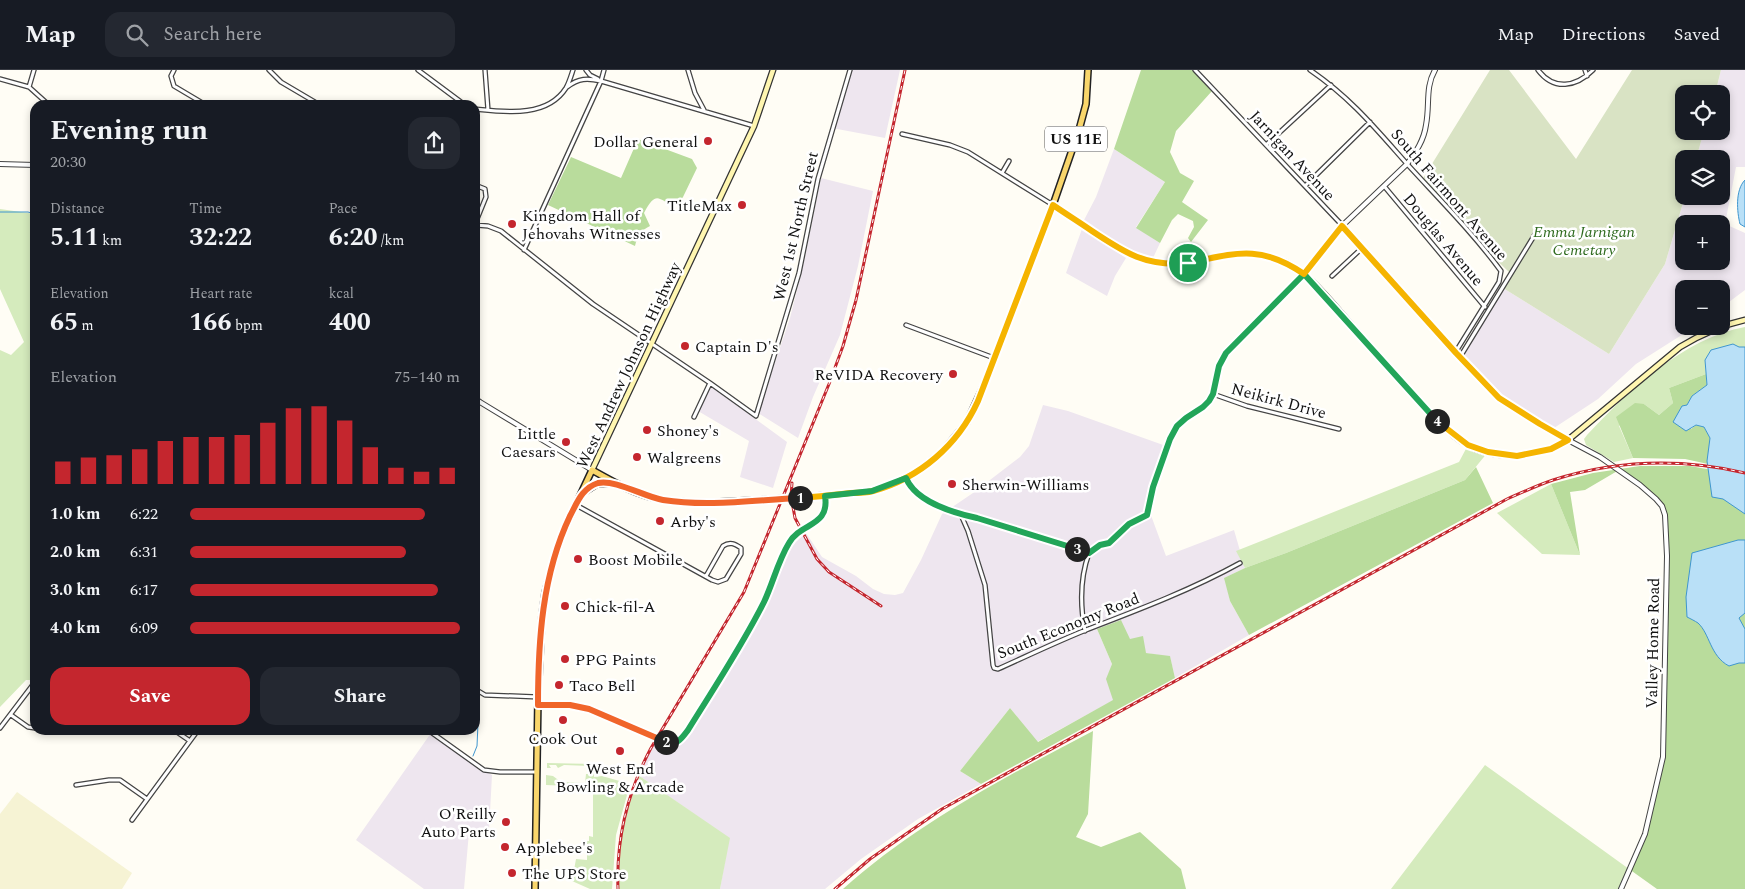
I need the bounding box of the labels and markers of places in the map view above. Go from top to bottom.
place label: Dollar General [593,130,698,154]
marker: Dollar General [702,135,714,147]
place label: TitleMax [667,194,732,218]
marker: TitleMax [736,199,748,211]
place label: Kingdom Hall of Jehovahs Witnesses [522,204,661,246]
marker: Kingdom Hall of Jehovahs Witnesses [506,218,518,230]
pin [1167,242,1209,284]
place label: Captain D's [695,335,779,359]
marker: Captain D's [679,340,691,352]
place label: ReVIDA Recovery [815,363,944,387]
marker: ReVIDA Recovery [947,368,959,380]
pin: 4 [1424,408,1450,434]
place label: Shoney's [657,419,719,443]
place label: Little Caesars [501,422,556,464]
marker: Shoney's [641,424,653,436]
marker: Little Caesars [560,436,572,448]
place label: Walgreens [647,446,721,470]
marker: Walgreens [631,451,643,463]
place label: Sherwin-Williams [962,473,1089,497]
marker: Sherwin-Williams [946,478,958,490]
pin: 1 [788,486,812,510]
place label: Arby's [670,510,716,534]
marker: Arby's [654,515,666,527]
pin: 3 [1064,536,1090,562]
place label: Boost Mobile [588,548,683,572]
marker: Boost Mobile [572,553,584,565]
place label: Chick-fil-A [575,595,656,619]
marker: Chick-fil-A [559,600,571,612]
place label: PPG Paints [575,648,656,672]
marker: PPG Paints [559,653,571,665]
place label: Taco Bell [569,674,635,698]
marker: Taco Bell [553,679,565,691]
marker: Cook Out [557,714,569,726]
place label: Cook Out [528,727,598,751]
pin: 2 [654,730,678,754]
marker: West End Bowling & Arcade [614,745,626,757]
place label: West End Bowling & Arcade [556,757,684,799]
place label: O'Reilly Auto Parts [420,802,497,844]
marker: O'Reilly Auto Parts [500,816,512,828]
place label: Applebee's [515,836,593,860]
marker: Applebee's [499,841,511,853]
place label: The UPS Store [522,862,627,886]
marker: The UPS Store [506,867,518,879]

